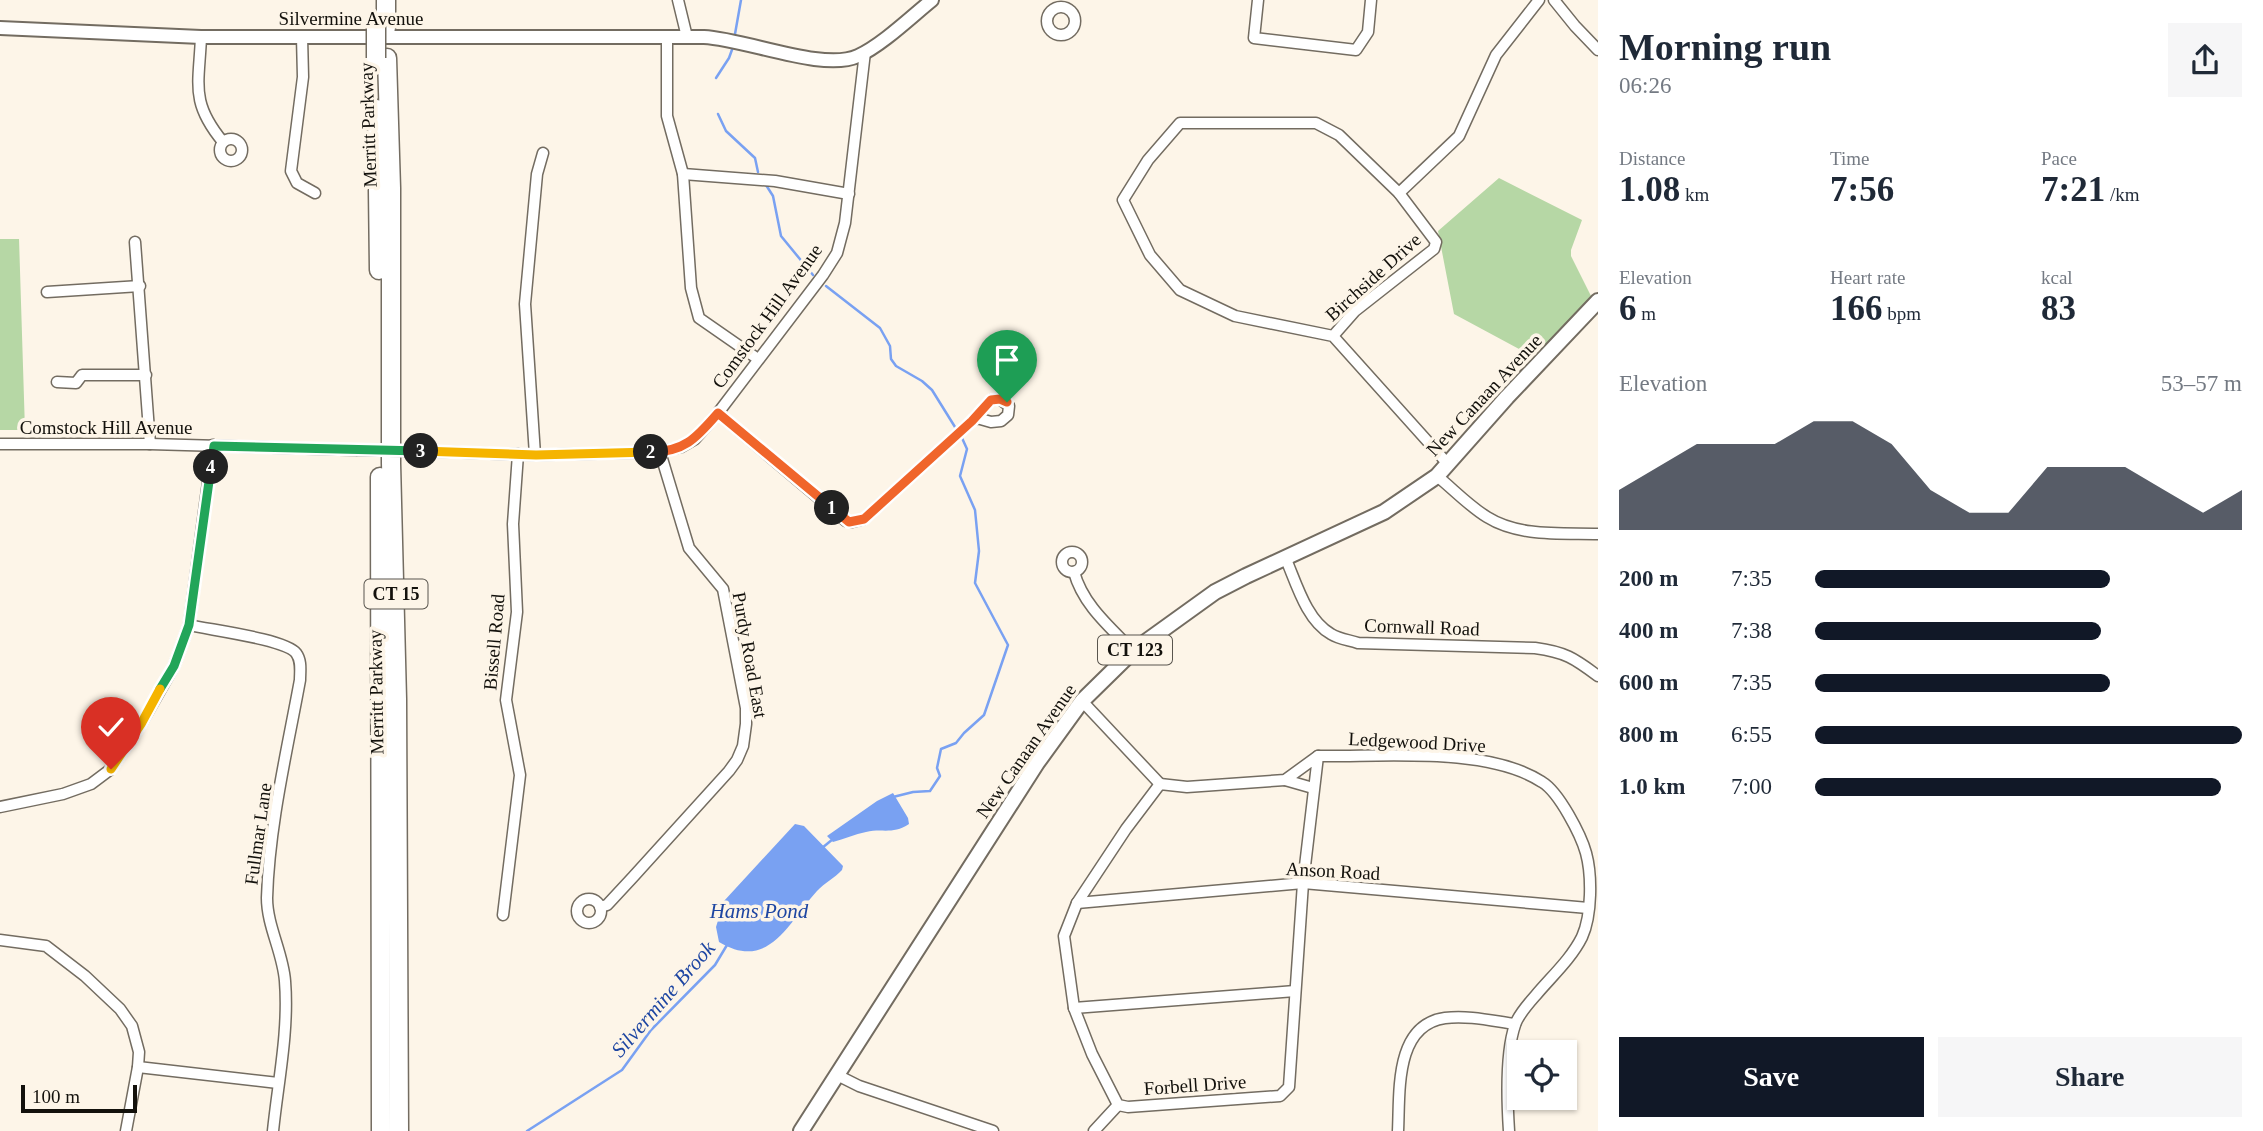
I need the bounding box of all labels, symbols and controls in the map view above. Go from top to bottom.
street label: Silvermine Avenue [279,8,423,29]
button: share [2168,23,2242,97]
text: Morning run [1619,26,1831,68]
street label: Merritt Parkway [355,62,381,188]
text: 06:26 [1619,73,1671,98]
text: Distance [1619,148,1685,169]
text: Time [1830,148,1869,169]
text: Pace [2041,148,2077,169]
text: 1.08 [1619,170,1680,209]
text: 7:56 [1830,170,1894,209]
text: 7:21 [2041,170,2105,209]
text: km [1680,184,1709,205]
text: /km [2105,184,2139,205]
street label: Birchside Drive [1321,229,1425,325]
street label: Comstock Hill Avenue [708,240,826,392]
text: Elevation [1619,267,1692,288]
text: Heart rate [1830,267,1905,288]
text: kcal [2041,267,2073,288]
text: 6 [1619,289,1637,328]
text: 166 [1830,289,1883,328]
text: 83 [2041,289,2076,328]
text: m [1637,303,1656,324]
text: bpm [1883,303,1921,324]
pin [977,330,1037,402]
street label: New Canaan Avenue [1422,330,1546,460]
icon: arrive [988,341,1026,379]
text: Elevation [1619,371,1707,396]
text: 53–57 m [2161,371,2242,396]
street label: Comstock Hill Avenue [20,417,192,438]
pin: 3 [404,434,438,468]
pin: 2 [634,434,668,470]
text: 3 [416,440,425,461]
text: 2 [646,441,655,462]
pin: 4 [194,449,228,484]
text: 4 [206,456,215,477]
pin: 1 [814,490,850,526]
text: 1 [827,497,836,518]
text: 200 m [1619,566,1678,591]
text: 7:35 [1731,566,1772,591]
road number: CT 15 [364,580,428,608]
street label: Purdy Road East [729,590,772,720]
street label: Bissell Road [479,592,509,691]
street label: Cornwall Road [1364,614,1481,640]
text: 400 m [1619,618,1678,643]
text: 7:38 [1731,618,1772,643]
street label: Merritt Parkway [364,629,388,755]
road number: CT 123 [1098,636,1172,664]
text: 600 m [1619,670,1678,695]
text: 7:35 [1731,670,1772,695]
street label: New Canaan Avenue [972,680,1080,822]
pin [81,697,141,769]
icon: check [92,708,130,746]
text: 800 m [1619,722,1678,747]
text: 6:55 [1731,722,1772,747]
street label: Ledgewood Drive [1348,728,1486,756]
text: 1.0 km [1619,774,1685,799]
text: 7:00 [1731,774,1772,799]
street label: Fullmar Lane [240,782,276,886]
street label: Anson Road [1285,858,1381,884]
water label: Hams Pond [709,899,809,923]
water label: Silvermine Brook [606,936,720,1062]
button: Save [1619,1037,1924,1117]
button: Share [1938,1037,2242,1117]
map controls [1507,1040,1577,1110]
button: locate [1507,1040,1577,1110]
street label: Forbell Drive [1143,1071,1247,1099]
scale bar [21,1082,136,1114]
text: 100 m [32,1086,80,1107]

